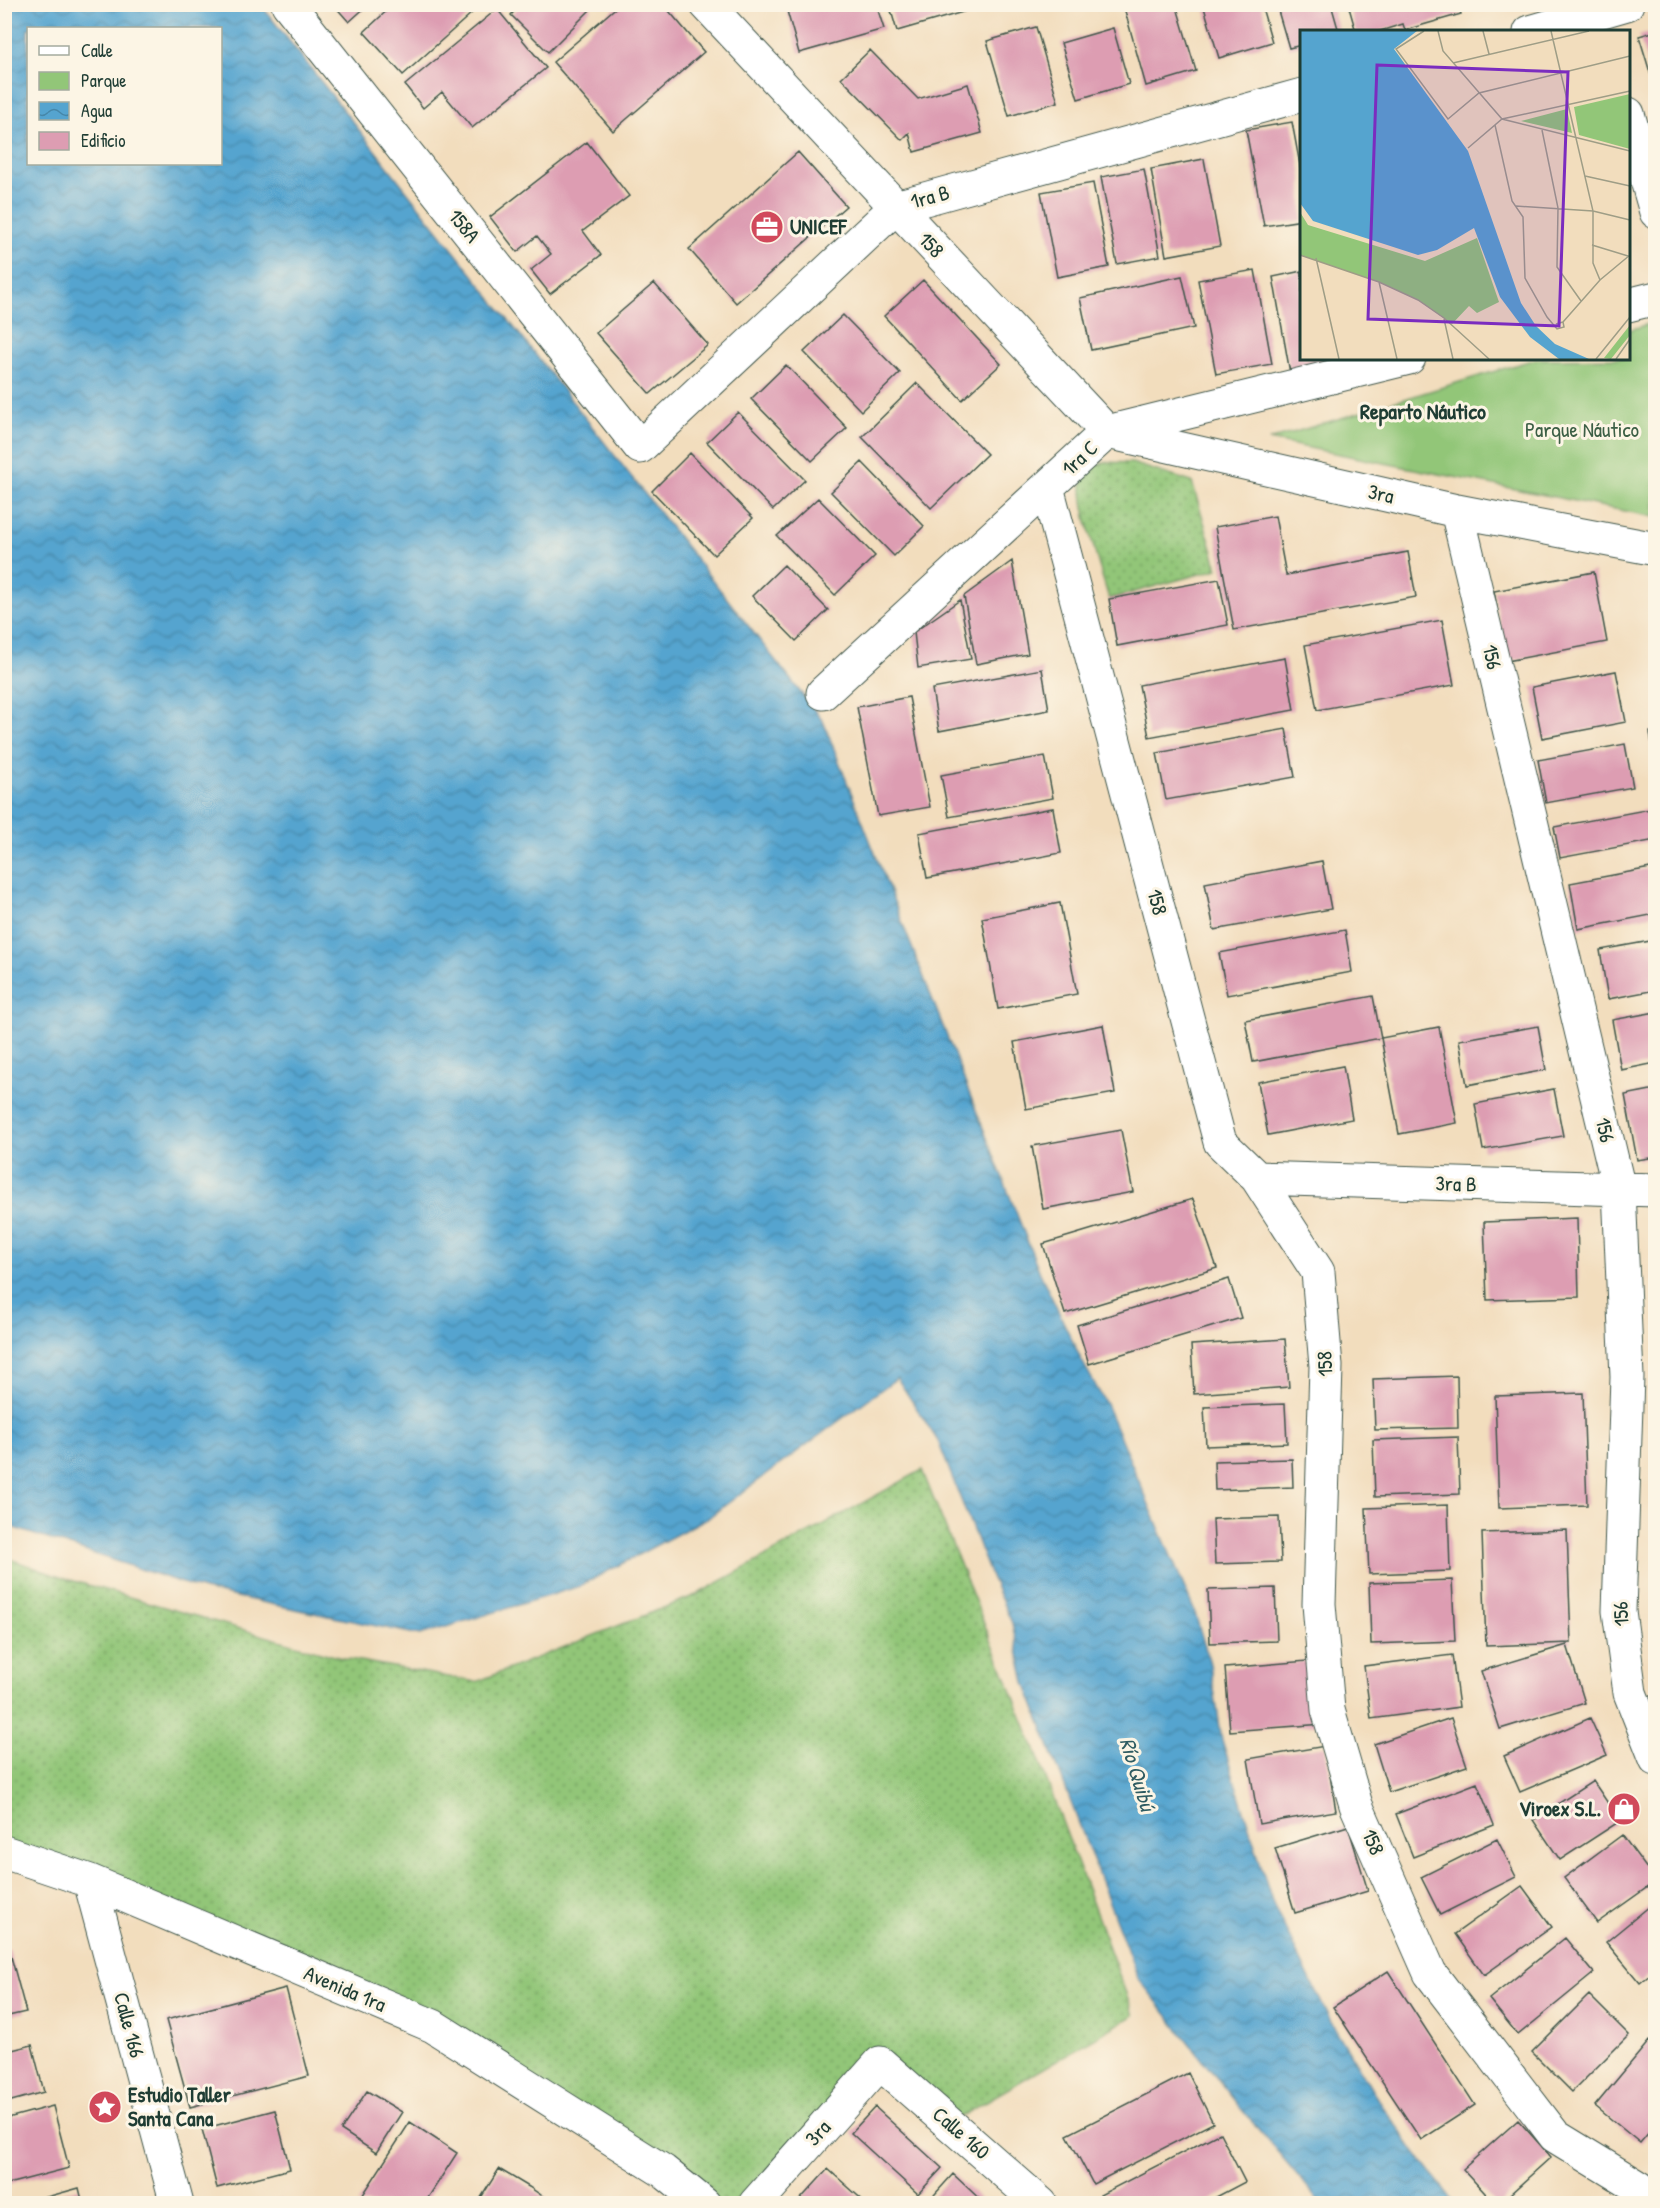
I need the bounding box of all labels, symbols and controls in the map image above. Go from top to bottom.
legend [27,27,222,165]
inset map [1300,30,1630,360]
text: Calle [81,38,113,63]
text: Parque [81,68,126,93]
text: Agua [81,98,112,123]
text: Edificio [81,128,125,153]
street label: 1ra B [907,177,953,216]
street label: 158A [442,203,487,249]
office icon: UNICEF [749,209,785,245]
place label: UNICEF [790,212,847,241]
street label: 158 [912,225,951,264]
district label: Reparto Náutico [1360,396,1486,427]
park label: Parque Náutico [1525,415,1639,444]
street label: 1ra C [1055,433,1104,482]
street label: 3ra [1365,476,1397,511]
street label: 156 [1476,641,1509,672]
street label: 158 [1140,886,1175,918]
street label: 156 [1589,1114,1622,1145]
street label: 3ra B [1435,1168,1477,1199]
street label: 158 [1310,1351,1339,1377]
street label: 156 [1605,1601,1636,1627]
water label: Río Quibú [1113,1734,1164,1816]
shop icon: Viroex S.L. [1606,1791,1642,1827]
place label: Viroex S.L. [1519,1794,1601,1823]
street label: 158 [1355,1824,1392,1859]
street label: Avenida 1ra [300,1958,391,2019]
street label: Calle 166 [107,1989,152,2061]
place label: Estudio Taller Santa Cana [128,2080,232,2133]
place icon: Estudio Taller Santa Cana [87,2089,123,2125]
street label: Calle 160 [926,2100,996,2166]
street label: 3ra [798,2113,837,2152]

